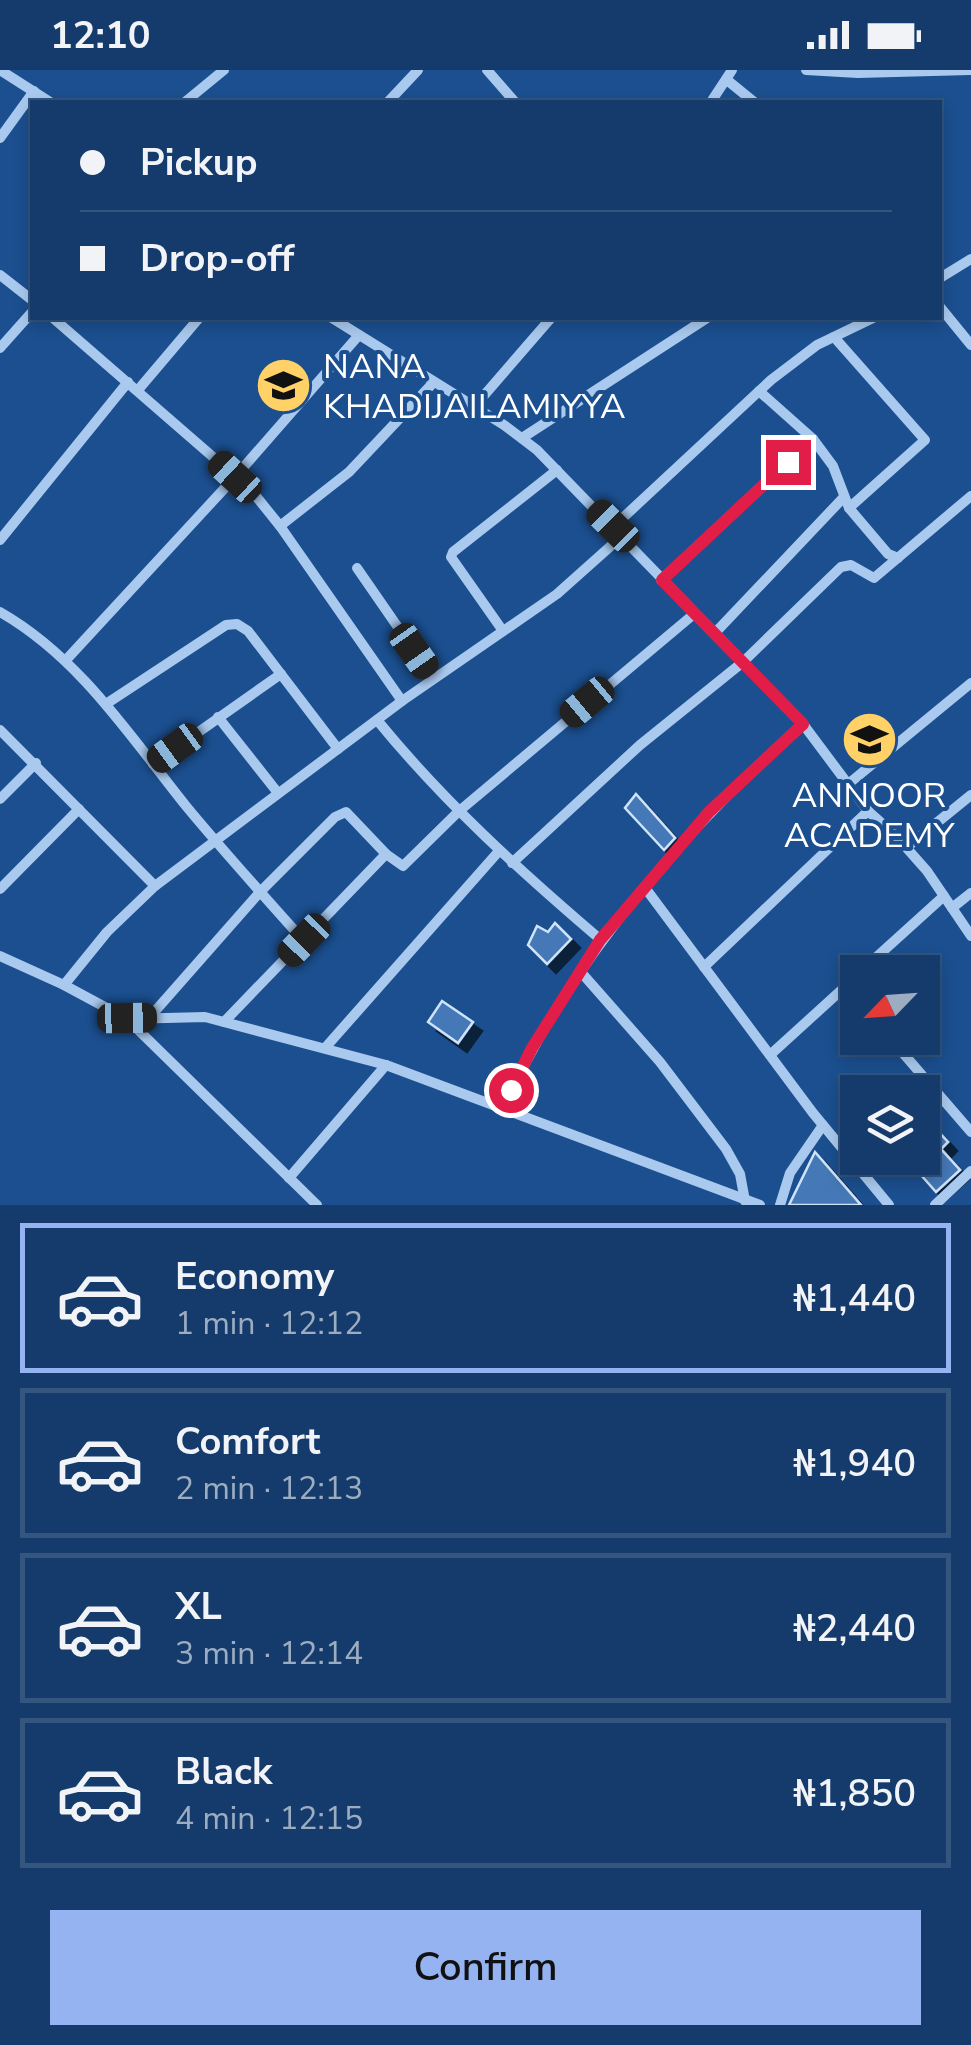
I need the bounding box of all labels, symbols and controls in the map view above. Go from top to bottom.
text: 12:10 [50,10,151,61]
text: Pickup [140,137,258,188]
text: Drop-off [140,233,294,284]
place label: NANA KHADIJAILAMIYYA [323,343,626,430]
school or university icon: NANA KHADIJAILAMIYYA [254,356,314,416]
route end [766,440,811,485]
car [203,446,267,508]
car [581,494,645,558]
car [385,618,443,684]
car [554,671,620,733]
school or university icon: ANNOOR ACADEMY [839,709,899,769]
car [142,718,208,778]
place label: ANNOOR ACADEMY [784,772,955,859]
car [272,908,336,972]
north arrow [840,955,940,1055]
map controls [840,955,940,1175]
car [97,1002,157,1034]
route start [489,1068,534,1113]
button: layers [840,1075,940,1175]
text: Economy [175,1251,334,1302]
icon: car [55,1253,145,1343]
text: ₦1,440 [793,1273,916,1324]
text: 1 min · 12:12 [175,1302,363,1345]
text: Comfort [175,1416,320,1467]
icon: car [55,1418,145,1508]
text: ₦1,940 [793,1438,916,1489]
text: 2 min · 12:13 [175,1467,363,1510]
text: XL [175,1581,222,1632]
icon: car [55,1583,145,1673]
text: ₦2,440 [793,1603,916,1654]
text: 3 min · 12:14 [175,1632,363,1675]
text: Black [175,1746,272,1797]
icon: car [55,1748,145,1838]
text: ₦1,850 [793,1768,916,1819]
text: 4 min · 12:15 [175,1797,363,1840]
button: Confirm [50,1910,921,2025]

